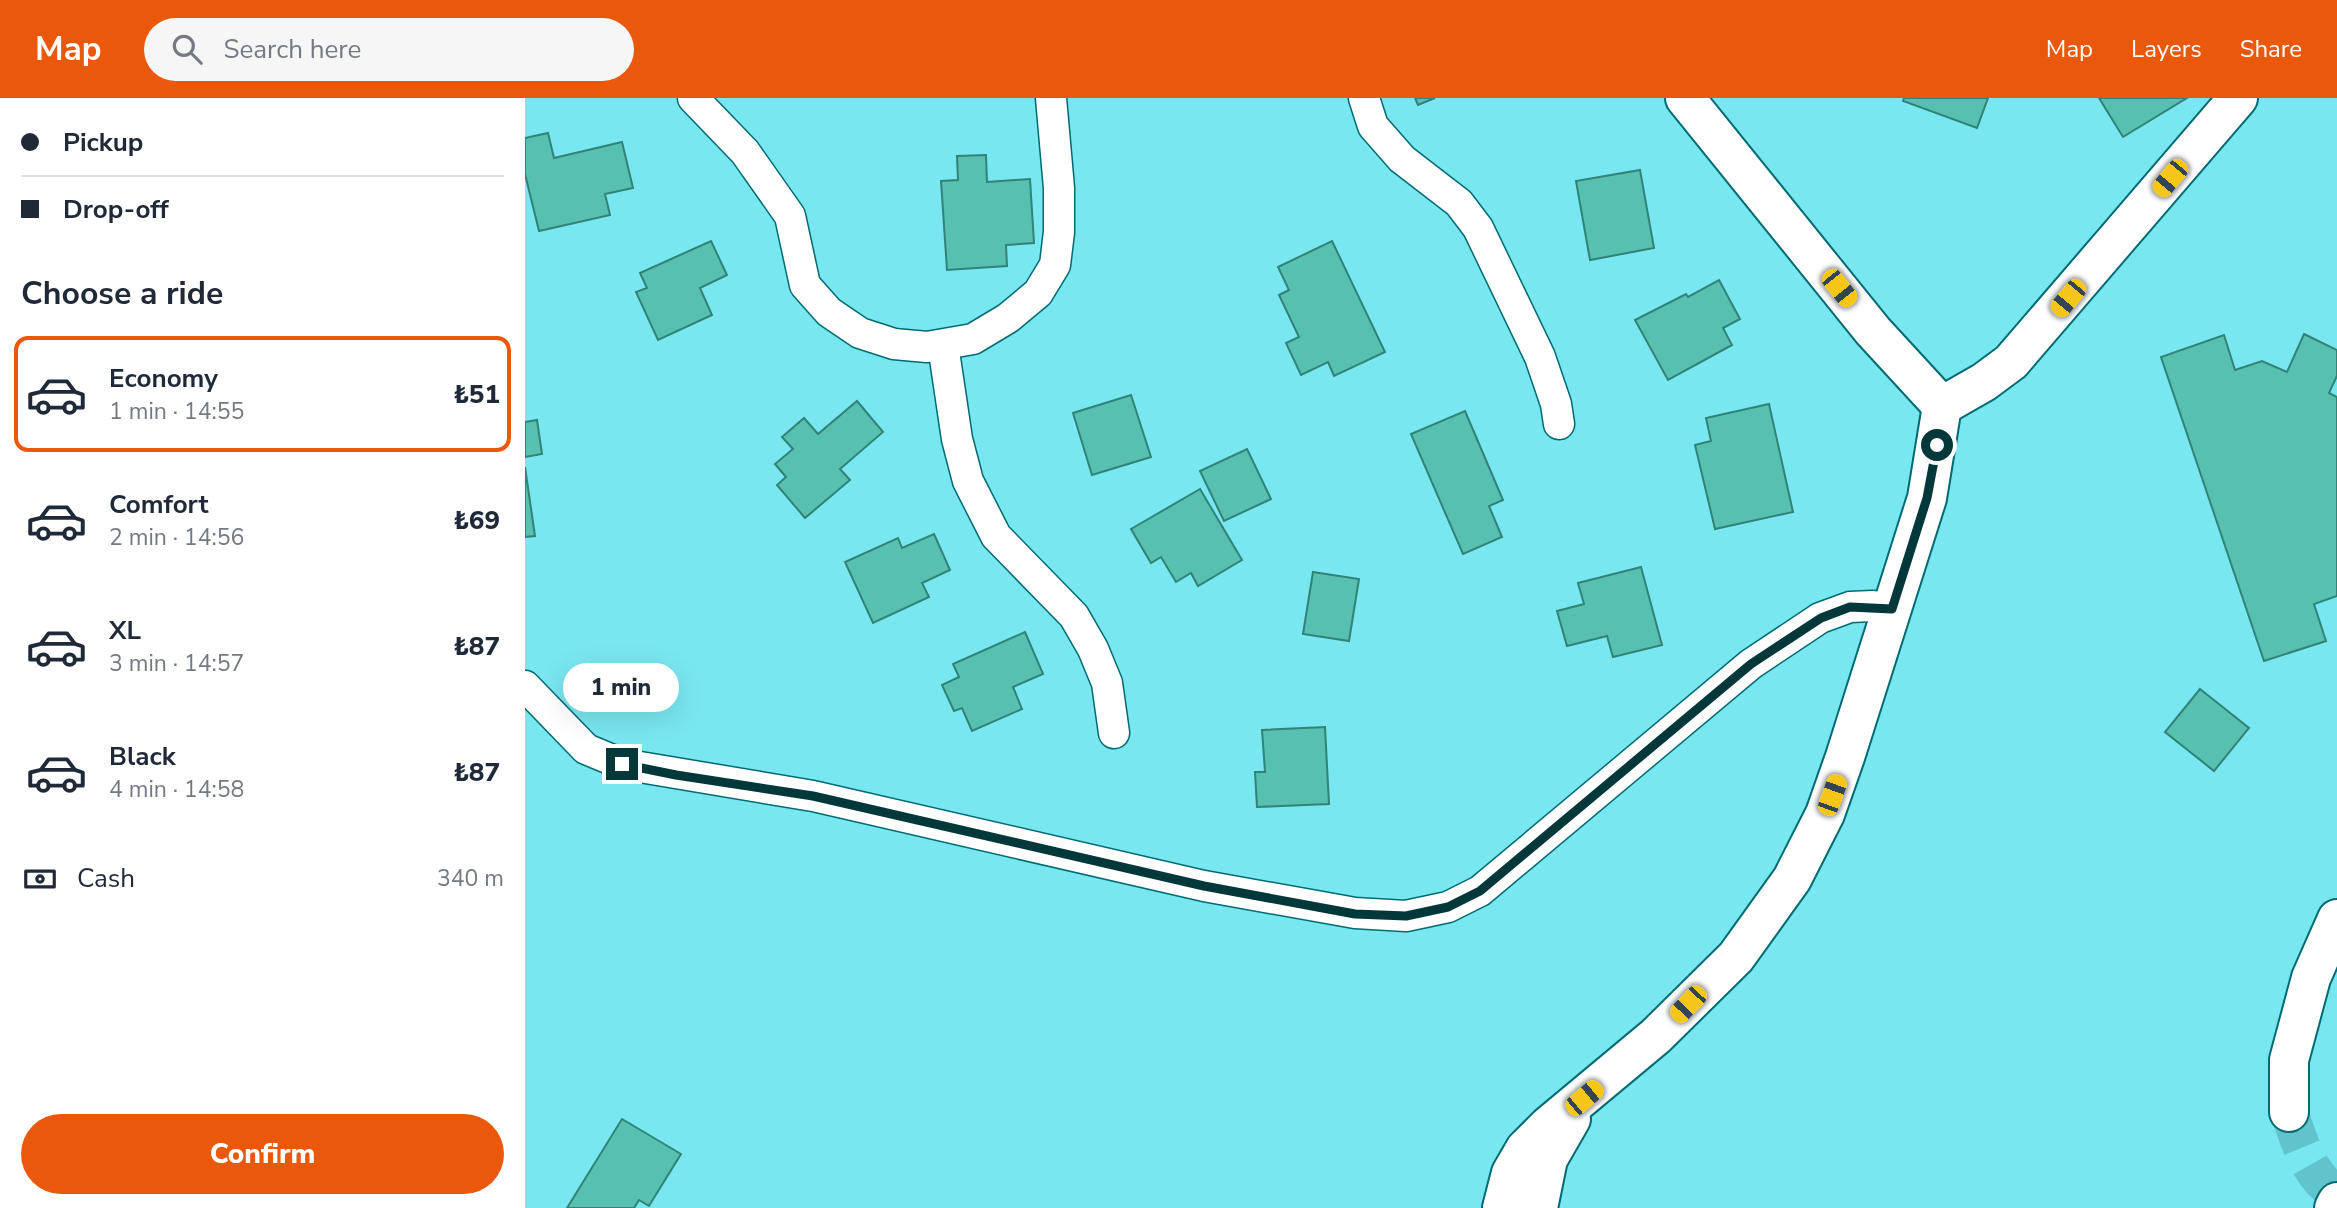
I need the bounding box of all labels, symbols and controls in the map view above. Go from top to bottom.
search box [144,18,634,81]
text: Map [35,27,102,72]
icon: search [168,30,206,68]
text: Search here [224,32,361,67]
text: Map [2046,33,2093,65]
text: Layers [2131,33,2202,65]
text: Share [2240,33,2302,65]
text: Pickup [63,125,143,160]
car [2149,155,2192,201]
text: Drop-off [63,192,169,227]
car [1818,265,1861,311]
text: Choose a ride [21,272,223,315]
car [2047,275,2090,321]
text: Economy [109,361,218,396]
icon: car [25,363,88,426]
text: ₺51 [453,377,500,412]
text: 1 min · 14:55 [109,396,244,427]
route start [1921,429,1953,461]
text: Comfort [109,487,209,522]
icon: car [25,489,88,552]
text: ₺69 [453,503,500,538]
text: 2 min · 14:56 [109,522,244,553]
text: XL [109,613,141,648]
icon: car [25,615,88,678]
text: ₺87 [453,629,500,664]
text: 3 min · 14:57 [109,648,244,679]
callout: 1 min [564,662,680,712]
text: 1 min [591,672,651,703]
text: Black [109,739,176,774]
icon: car [25,741,88,804]
route end [606,748,638,780]
text: ₺87 [453,755,500,790]
car [1815,772,1850,818]
text: 4 min · 14:58 [109,774,244,805]
icon: cash [21,860,59,898]
text: Cash [77,861,135,896]
text: 340 m [437,863,504,894]
car [1666,982,1711,1026]
car [1562,1076,1607,1120]
button: Confirm [21,1114,504,1194]

